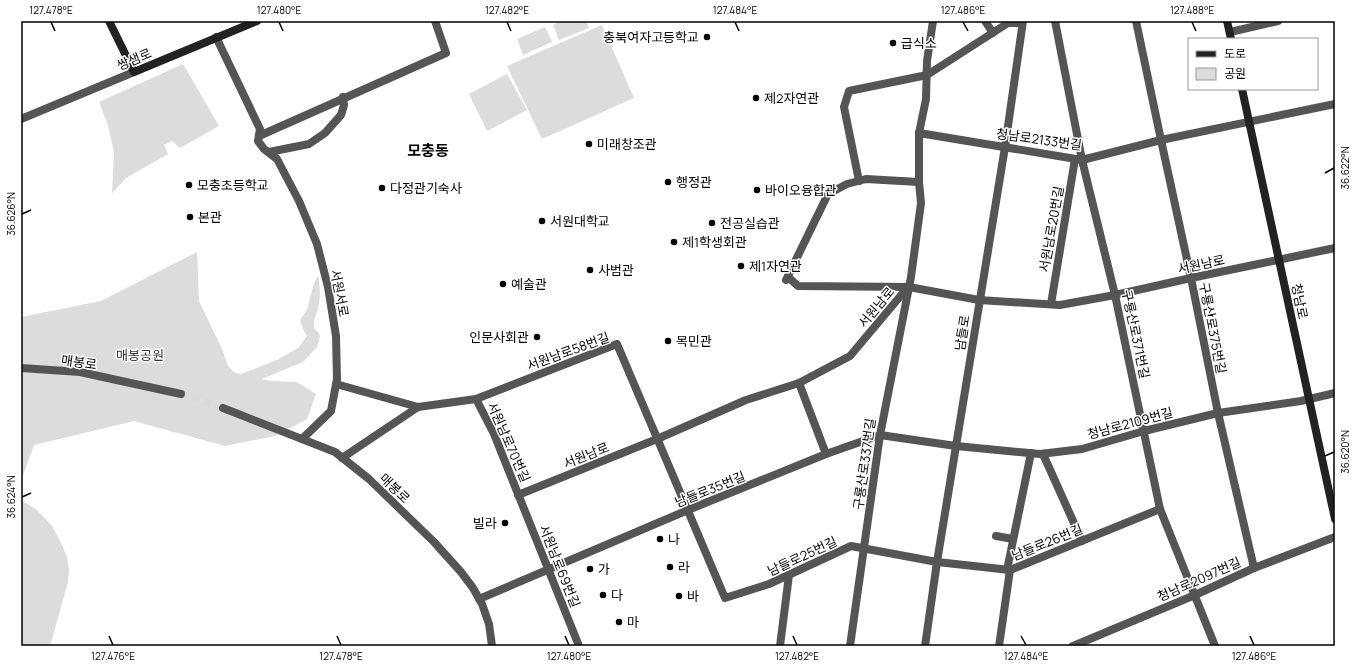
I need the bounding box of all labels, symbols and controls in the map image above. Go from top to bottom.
text: 127.478°E [29,3,73,17]
text: 127.480°E [257,3,302,17]
text: 127.482°E [485,3,529,17]
text: 127.484°E [713,3,757,17]
text: 127.486°E [941,3,986,17]
text: 127.488°E [1170,3,1214,17]
place label: 충북여자고등학교 [603,28,699,46]
marker: 충북여자고등학교 [702,32,712,42]
place label: 급식소 [901,34,937,52]
marker: 급식소 [888,38,898,48]
legend [1188,38,1318,90]
street label: 쌍샘로 [114,44,154,74]
text: 도로 [1224,45,1246,62]
text: 공원 [1224,65,1246,82]
place label: 제2자연관 [764,89,819,107]
marker: 제2자연관 [751,93,761,103]
street label: 청남로2133번길 [995,124,1083,154]
place label: 미래창조관 [597,135,657,153]
marker: 미래창조관 [584,139,594,149]
district label: 모충동 [407,140,449,161]
text: 36.622°N [1338,146,1352,190]
place label: 행정관 [676,173,712,191]
place label: 모충초등학교 [197,176,269,194]
marker: 행정관 [663,177,673,187]
place label: 다정관기숙사 [390,179,462,197]
marker: 모충초등학교 [184,180,194,190]
place label: 바이오융합관 [765,181,837,199]
marker: 다정관기숙사 [377,183,387,193]
marker: 바이오융합관 [752,185,762,195]
street label: 서원남로20번길 [1035,185,1067,273]
text: 36.626°N [4,192,18,236]
place label: 본관 [198,208,222,226]
marker: 본관 [185,212,195,222]
place label: 서원대학교 [550,212,610,230]
place label: 전공실습관 [720,214,780,232]
marker: 서원대학교 [537,216,547,226]
marker: 전공실습관 [707,218,717,228]
place label: 제1학생회관 [682,233,747,251]
marker: 제1학생회관 [669,237,679,247]
street label: 서원남로 [1176,250,1226,278]
place label: 제1자연관 [749,257,802,275]
place label: 사범관 [598,261,634,279]
marker: 제1자연관 [736,261,746,271]
marker: 사범관 [585,265,595,275]
street label: 서원서로 [327,268,353,318]
place label: 예술관 [511,275,547,293]
marker: 예술관 [498,279,508,289]
street label: 구룡산로375번길 [1195,281,1231,375]
street label: 청남로 [1287,282,1313,320]
street label: 서원남로 [854,283,898,331]
street label: 구룡산로371번길 [1118,288,1154,380]
street label: 남들로 [950,314,974,352]
place label: 인문사회관 [469,328,529,346]
street label: 서원남로58번길 [524,328,612,374]
marker: 인문사회관 [532,332,542,342]
place label: 목민관 [676,332,712,350]
marker: 목민관 [663,336,673,346]
park label: 매봉공원 [116,346,164,364]
street label: 매봉로 [60,351,98,373]
street label: 서원남로70번길 [483,399,535,485]
street label: 청남로2109번길 [1085,403,1175,443]
street label: 구룡산로337번길 [849,417,879,511]
text: 36.620°N [1338,430,1352,474]
street label: 서원남로 [560,438,612,472]
street label: 남들로35번길 [672,467,748,511]
street label: 매봉로 [376,469,414,507]
text: 36.624°N [4,475,18,519]
place label: 빌라 [473,514,497,532]
marker: 빌라 [500,518,510,528]
street label: 남들로26번길 [1009,520,1085,564]
street label: 서원남로69번길 [535,522,585,610]
place label: 나 [668,530,680,548]
street label: 남들로25번길 [764,532,840,580]
marker: 나 [655,534,665,544]
street label: 청남로2097번길 [1154,553,1244,605]
place label: 라 [678,558,690,576]
place label: 가 [598,560,610,578]
marker: 라 [665,562,675,572]
marker: 가 [585,564,595,574]
place label: 다 [611,586,623,604]
place label: 바 [687,587,699,605]
marker: 다 [598,590,608,600]
marker: 바 [674,591,684,601]
place label: 마 [627,613,639,631]
marker: 마 [614,617,624,627]
text: 127.476°E [91,649,135,663]
text: 127.478°E [319,649,363,663]
text: 127.480°E [547,649,592,663]
text: 127.482°E [775,649,819,663]
text: 127.484°E [1004,649,1048,663]
text: 127.486°E [1232,649,1277,663]

